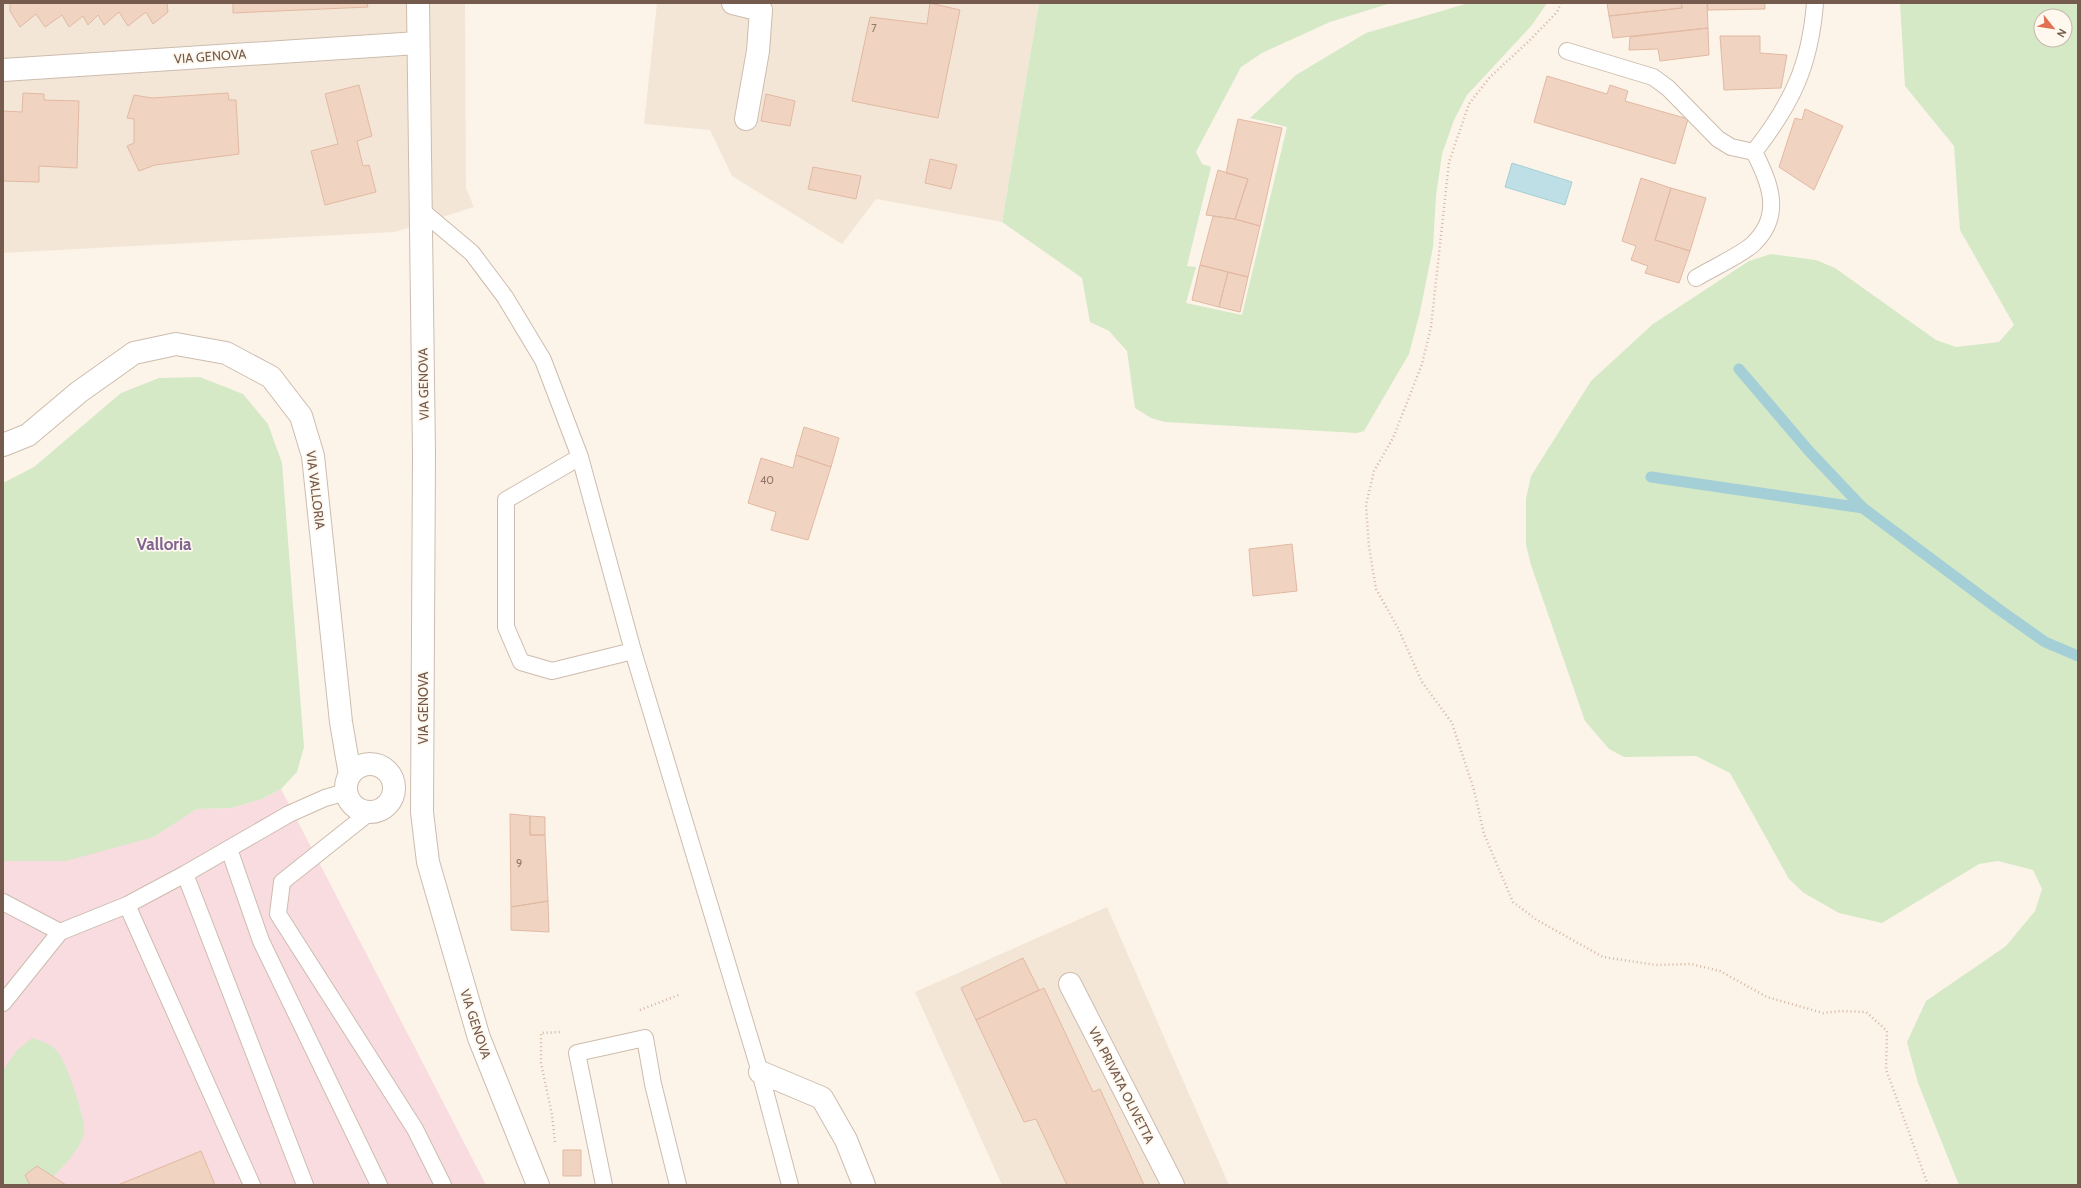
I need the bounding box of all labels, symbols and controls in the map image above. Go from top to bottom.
north arrow [2033,8,2073,48]
house number: 7 [871,21,877,35]
text: N [2054,26,2070,40]
street label: VIA GENOVA [173,45,247,67]
street label: VIA GENOVA [414,348,432,420]
street label: VIA VALLORIA [303,450,329,530]
house number: 40 [760,473,774,487]
district label: Valloria [136,534,192,554]
street label: VIA GENOVA [415,672,431,744]
house number: 9 [516,856,522,870]
street label: VIA GENOVA [457,987,495,1061]
street label: VIA PRIVATA OLIVETTA [1086,1024,1158,1146]

